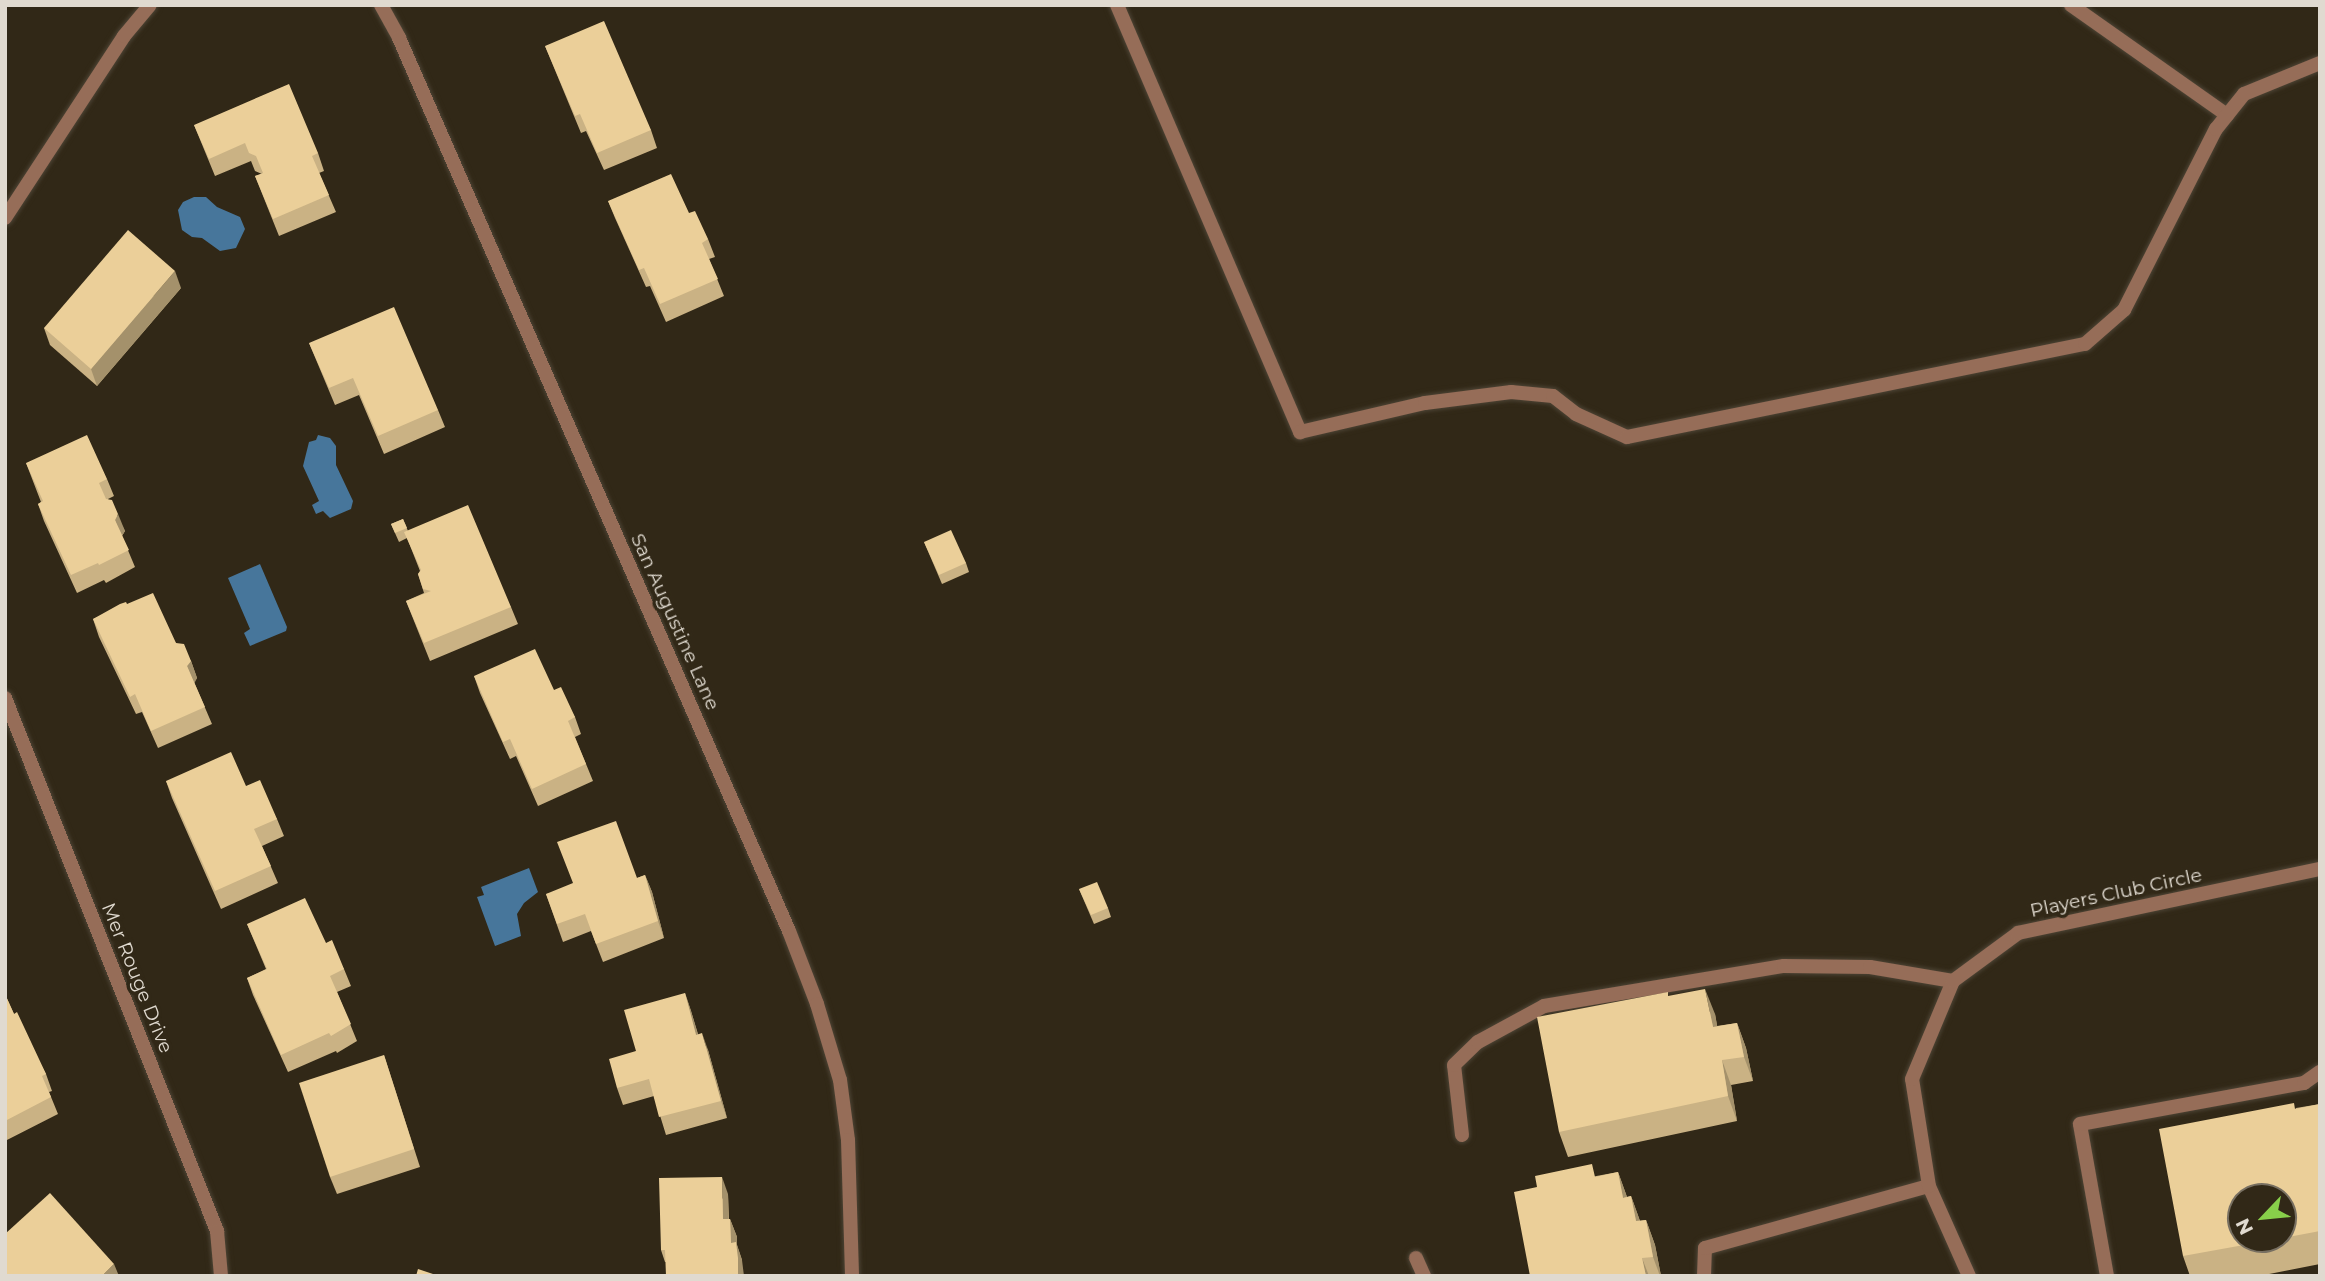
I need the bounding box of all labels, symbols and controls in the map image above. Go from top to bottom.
street label: San Augustine Lane [626,530,724,714]
street label: Players Club Circle [2028,864,2204,922]
street label: Mer Rouge Drive [96,900,178,1056]
north arrow [2227,1183,2297,1253]
text: N [2231,1215,2258,1238]

